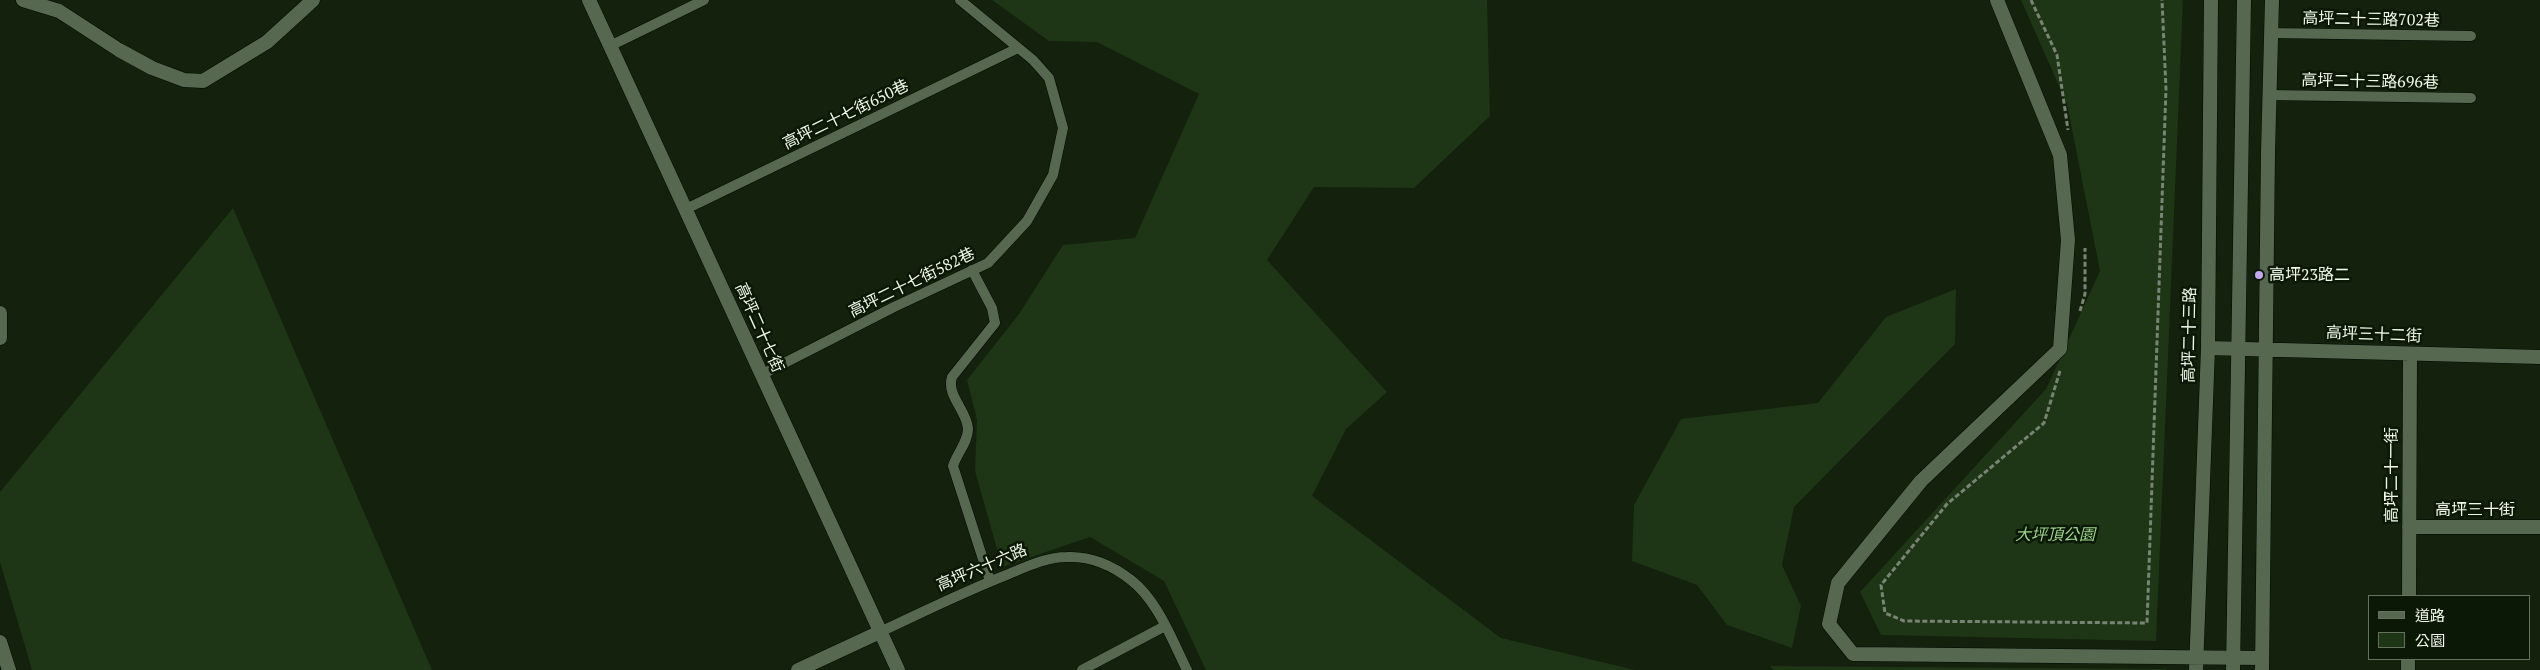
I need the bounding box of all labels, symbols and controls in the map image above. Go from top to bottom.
street label: 高坪二十三路702巷 [2302,9,2440,31]
street label: 高坪二十三路696巷 [2301,71,2439,93]
street label: 高坪二十七街650巷 [780,76,912,154]
street label: 高坪二十七街582巷 [846,244,978,322]
place label: 高坪23路二 [2269,265,2350,285]
marker: 高坪23路二 [2253,269,2265,281]
street label: 高坪二十七街 [731,280,787,376]
street label: 高坪二十三路 [2180,287,2200,383]
street label: 高坪三十二街 [2326,324,2422,346]
street label: 高坪二十一街 [2382,427,2402,523]
street label: 高坪三十街 [2435,500,2515,520]
park label: 大坪頂公園 [2015,525,2095,545]
street label: 高坪六十六路 [934,540,1030,596]
legend [2368,595,2530,660]
text: 道路 [2415,605,2445,625]
text: 公園 [2415,630,2445,650]

